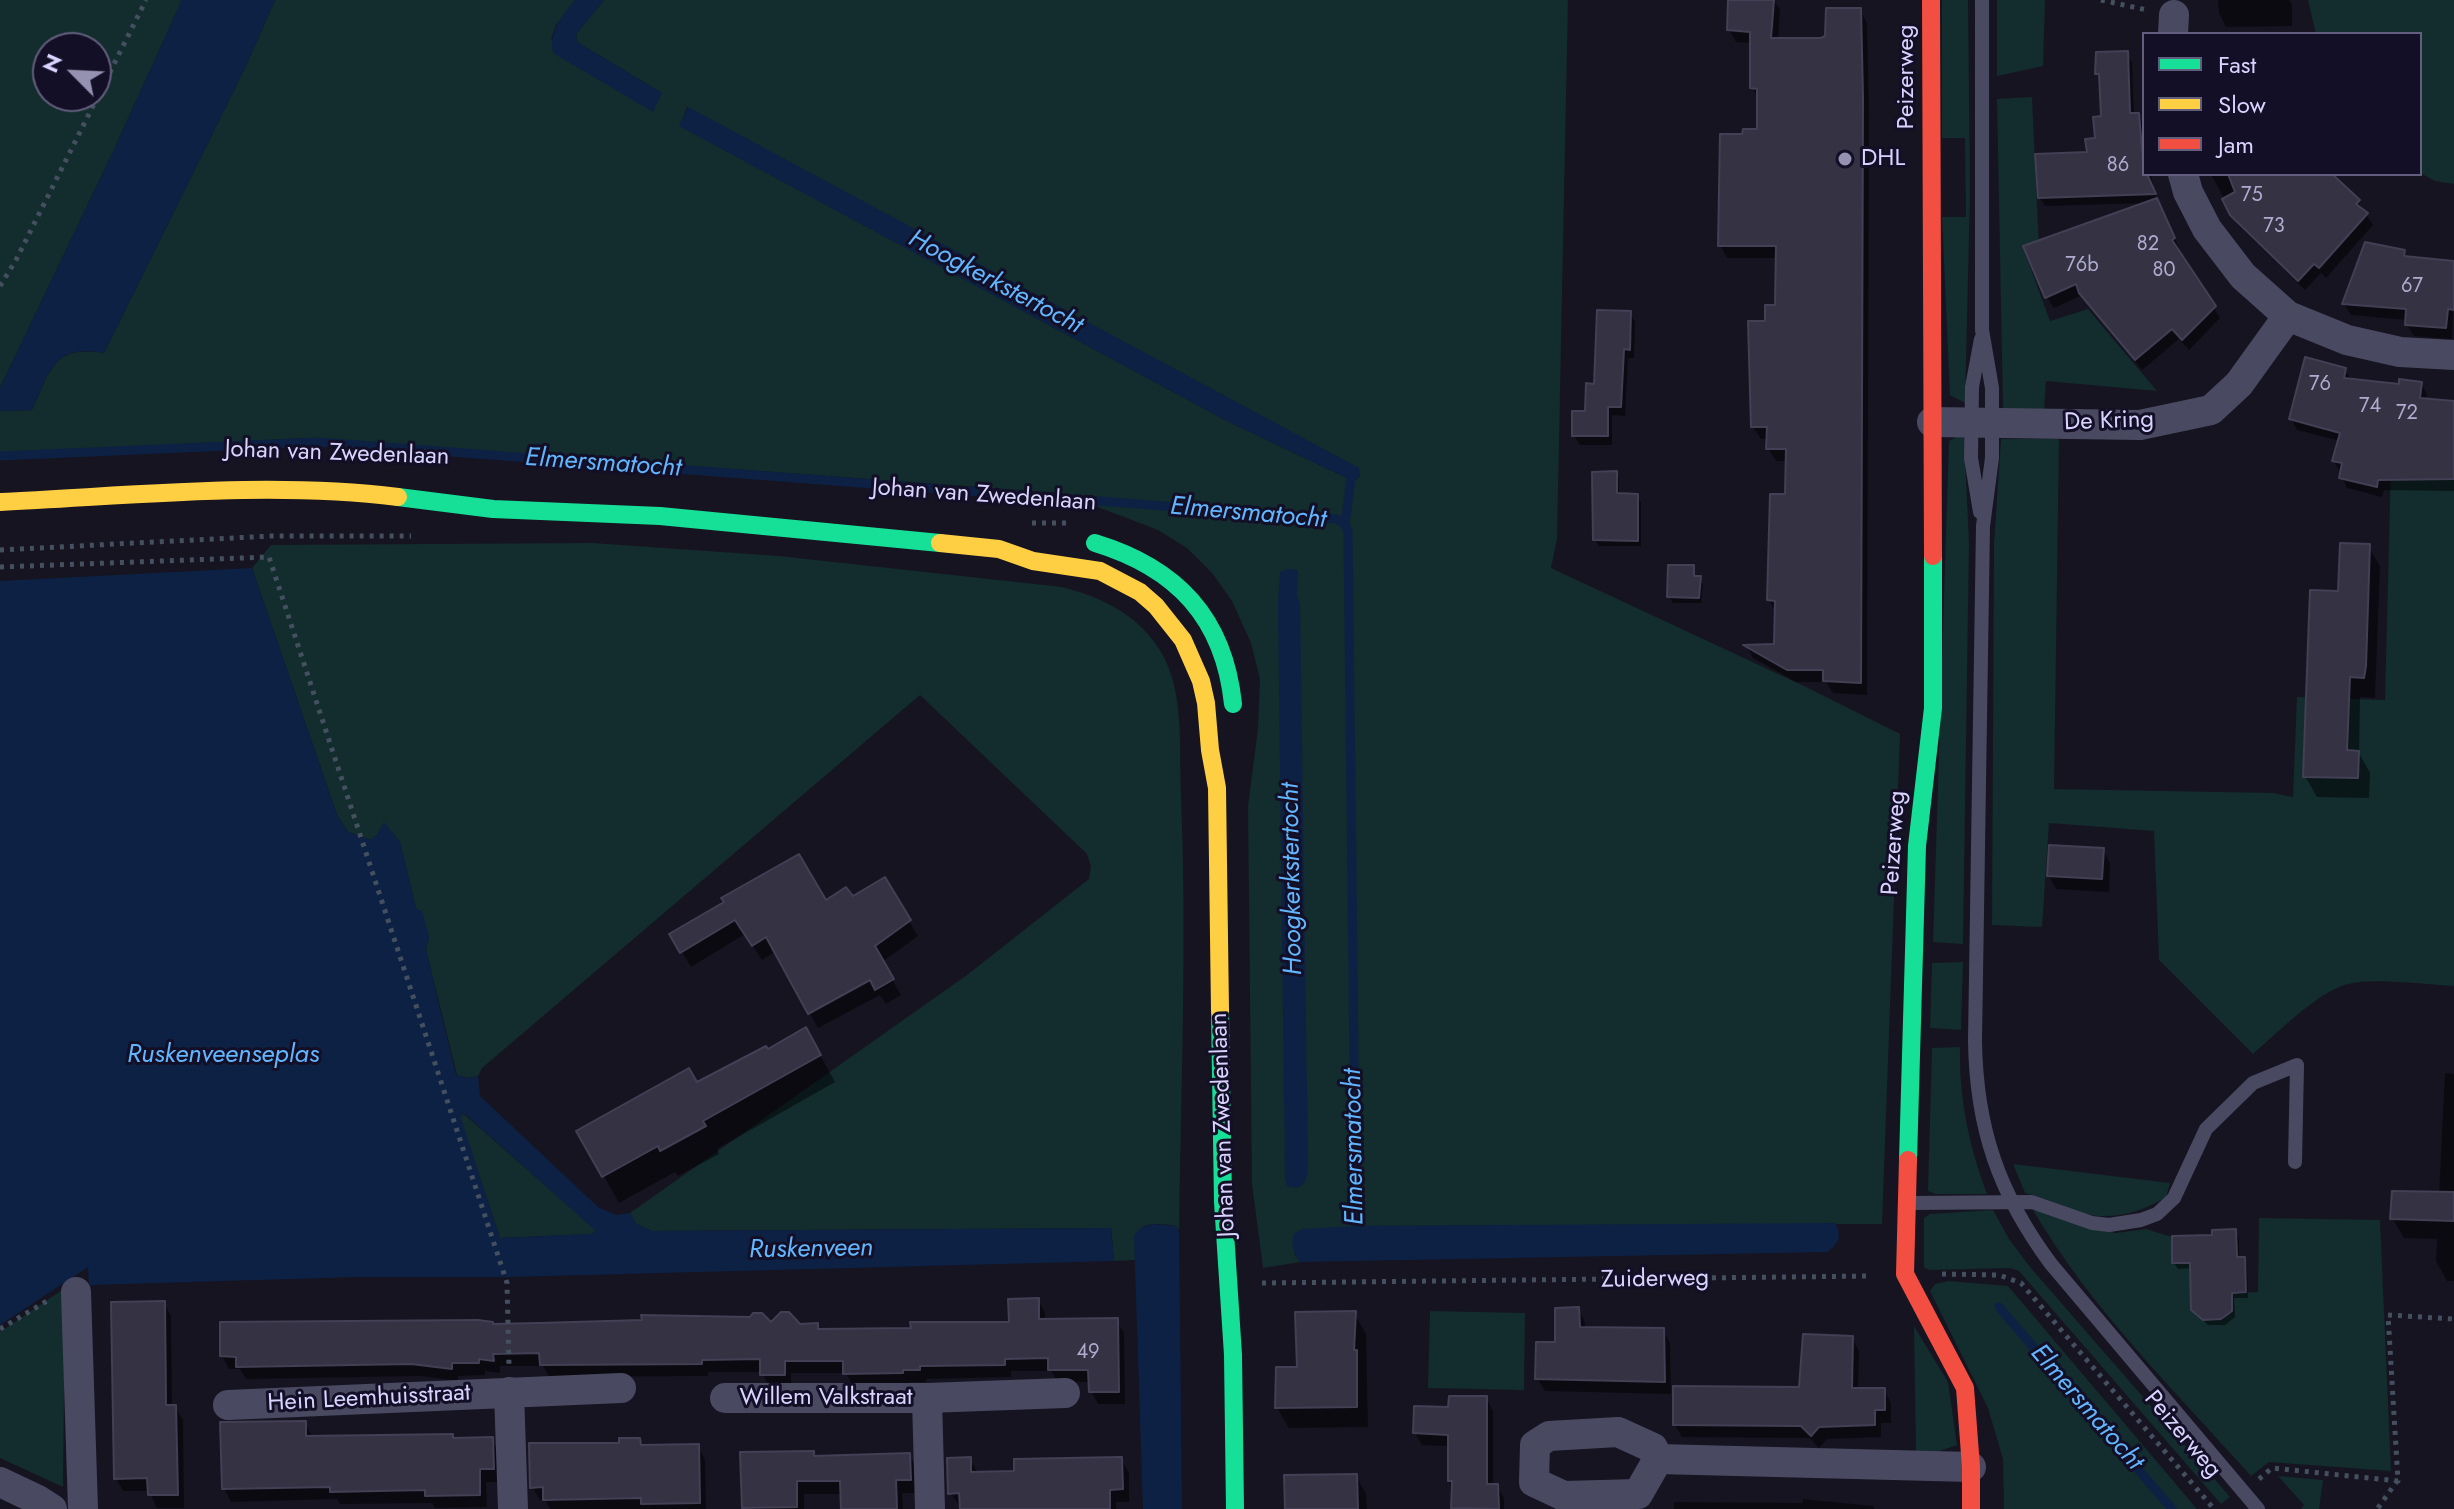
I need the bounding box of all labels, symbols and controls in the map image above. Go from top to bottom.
street label: Peizerweg [1893,24,1921,130]
north arrow [32,32,112,112]
legend [2142,32,2422,176]
text: Fast [2218,47,2256,82]
text: N [34,49,70,78]
text: Slow [2218,87,2266,122]
text: Jam [2218,127,2254,162]
place label: DHL [1861,145,1905,173]
marker: DHL [1836,150,1854,168]
house number: 86 [2107,154,2129,178]
house number: 75 [2241,184,2263,208]
house number: 73 [2263,215,2285,239]
water label: Hoogkerkstertocht [903,224,1087,342]
house number: 82 [2137,233,2159,257]
house number: 76b [2065,254,2099,278]
house number: 80 [2153,259,2175,283]
house number: 67 [2401,275,2423,299]
house number: 76 [2309,373,2331,397]
house number: 74 [2359,395,2381,419]
house number: 72 [2396,402,2418,426]
street label: De Kring [2063,406,2155,438]
street label: Johan van Zwedenlaan [224,436,450,472]
water label: Elmersmatocht [524,443,682,485]
street label: Johan van Zwedenlaan [871,474,1097,518]
water label: Elmersmatocht [1169,492,1327,536]
water label: Hoogkerkstertocht [1276,782,1310,976]
street label: Peizerweg [1877,790,1913,896]
street label: Johan van Zwedenlaan [1206,1012,1242,1238]
water label: Ruskenveenseplas [127,1040,319,1072]
water label: Elmersmatocht [1338,1069,1372,1225]
water label: Ruskenveen [749,1233,873,1267]
street label: Zuiderweg [1601,1265,1709,1295]
water label: Elmersmatocht [2023,1339,2149,1477]
house number: 49 [1076,1341,1100,1365]
street label: Hein Leemhuisstraat [267,1379,471,1419]
street label: Willem Valkstraat [740,1384,912,1412]
street label: Peizerweg [2137,1386,2227,1484]

